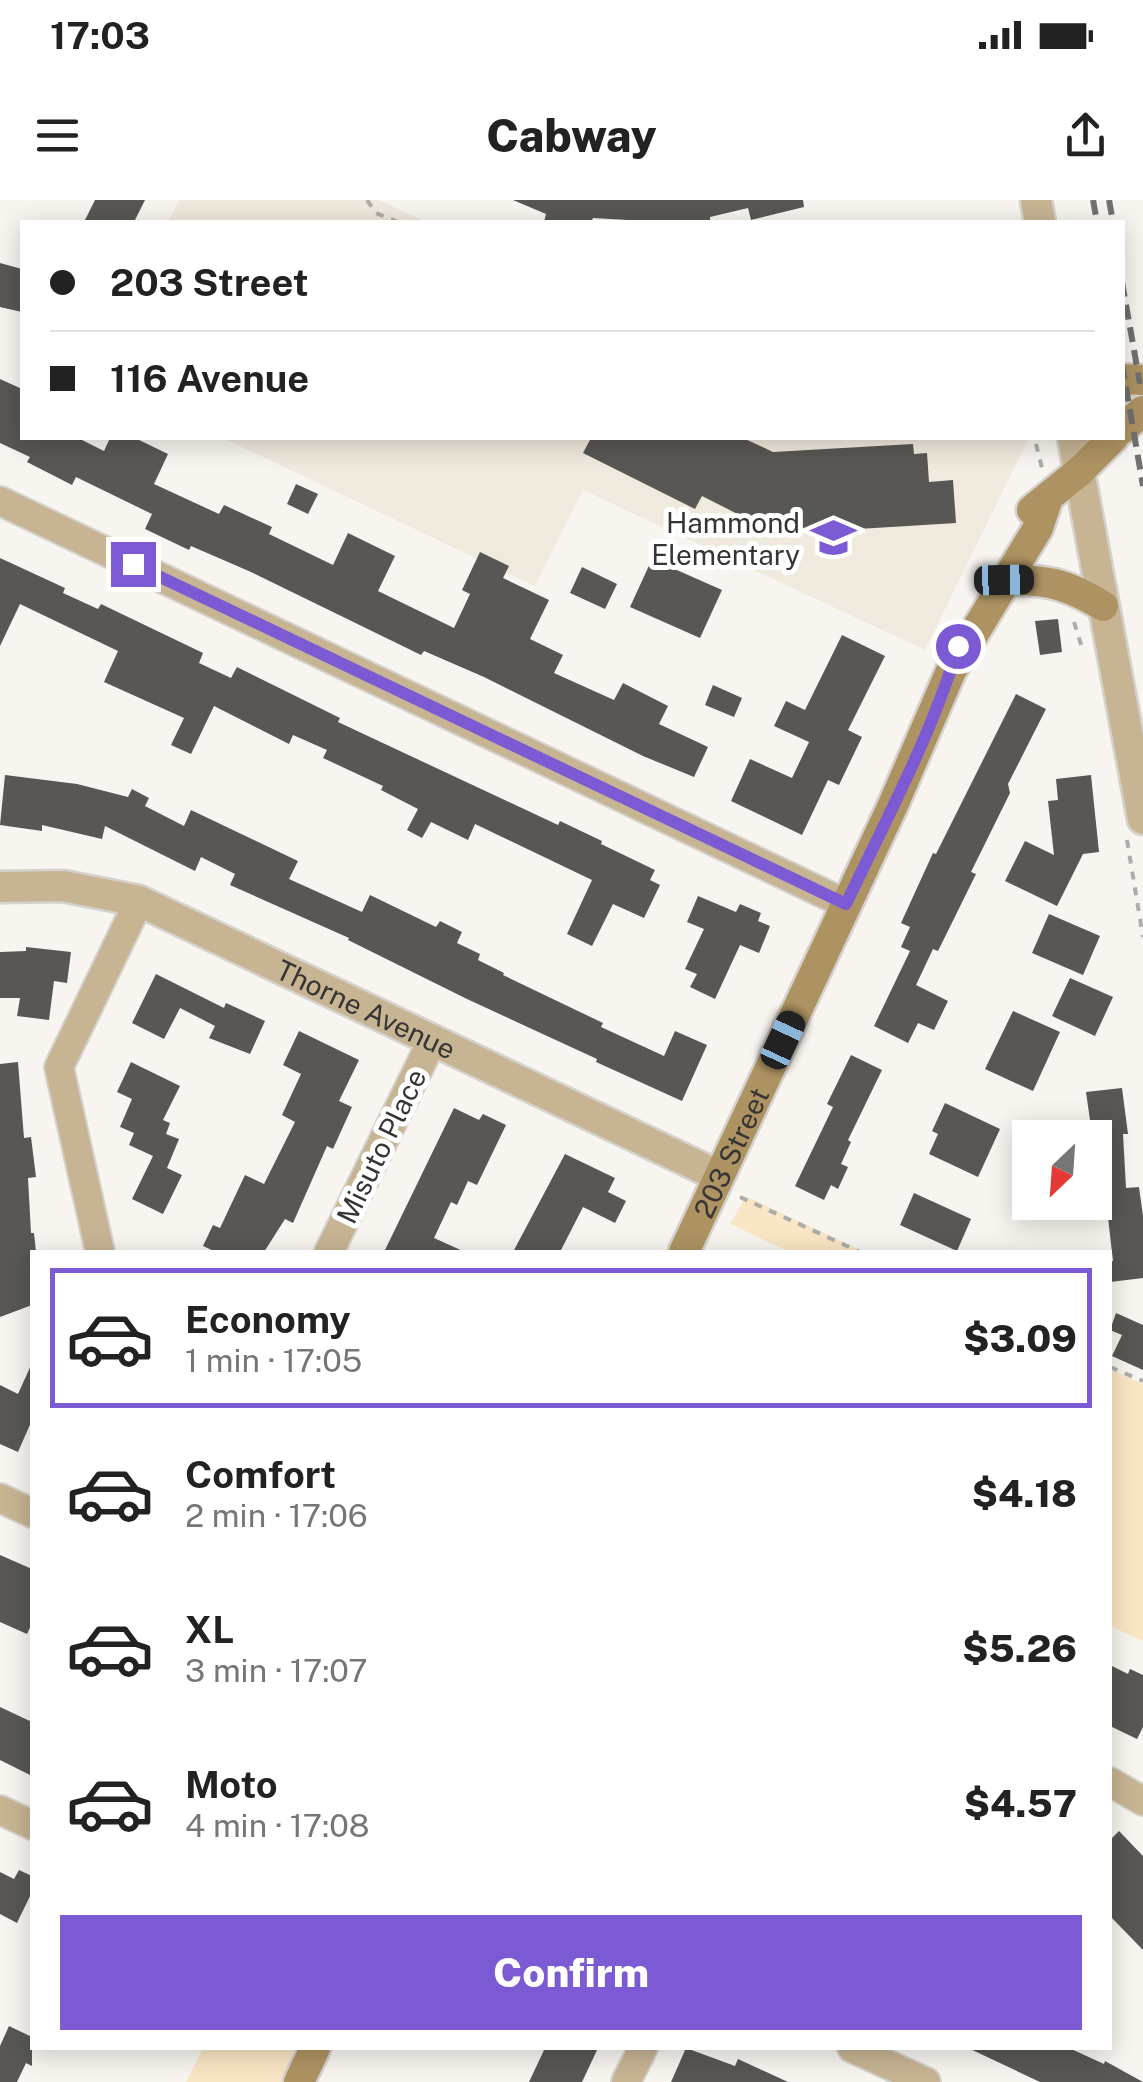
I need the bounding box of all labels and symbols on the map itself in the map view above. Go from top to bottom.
place label: Hammond Elementary [651,506,800,571]
school or university icon: Hammond Elementary [809,514,857,562]
route end [111,542,156,587]
car [974,564,1034,596]
route start [936,624,981,669]
street label: Thorne Avenue [271,952,461,1065]
car [757,1006,809,1074]
street label: Misuto Place [329,1063,433,1229]
street label: 203 Street [686,1082,775,1223]
north arrow [1012,1120,1112,1220]

